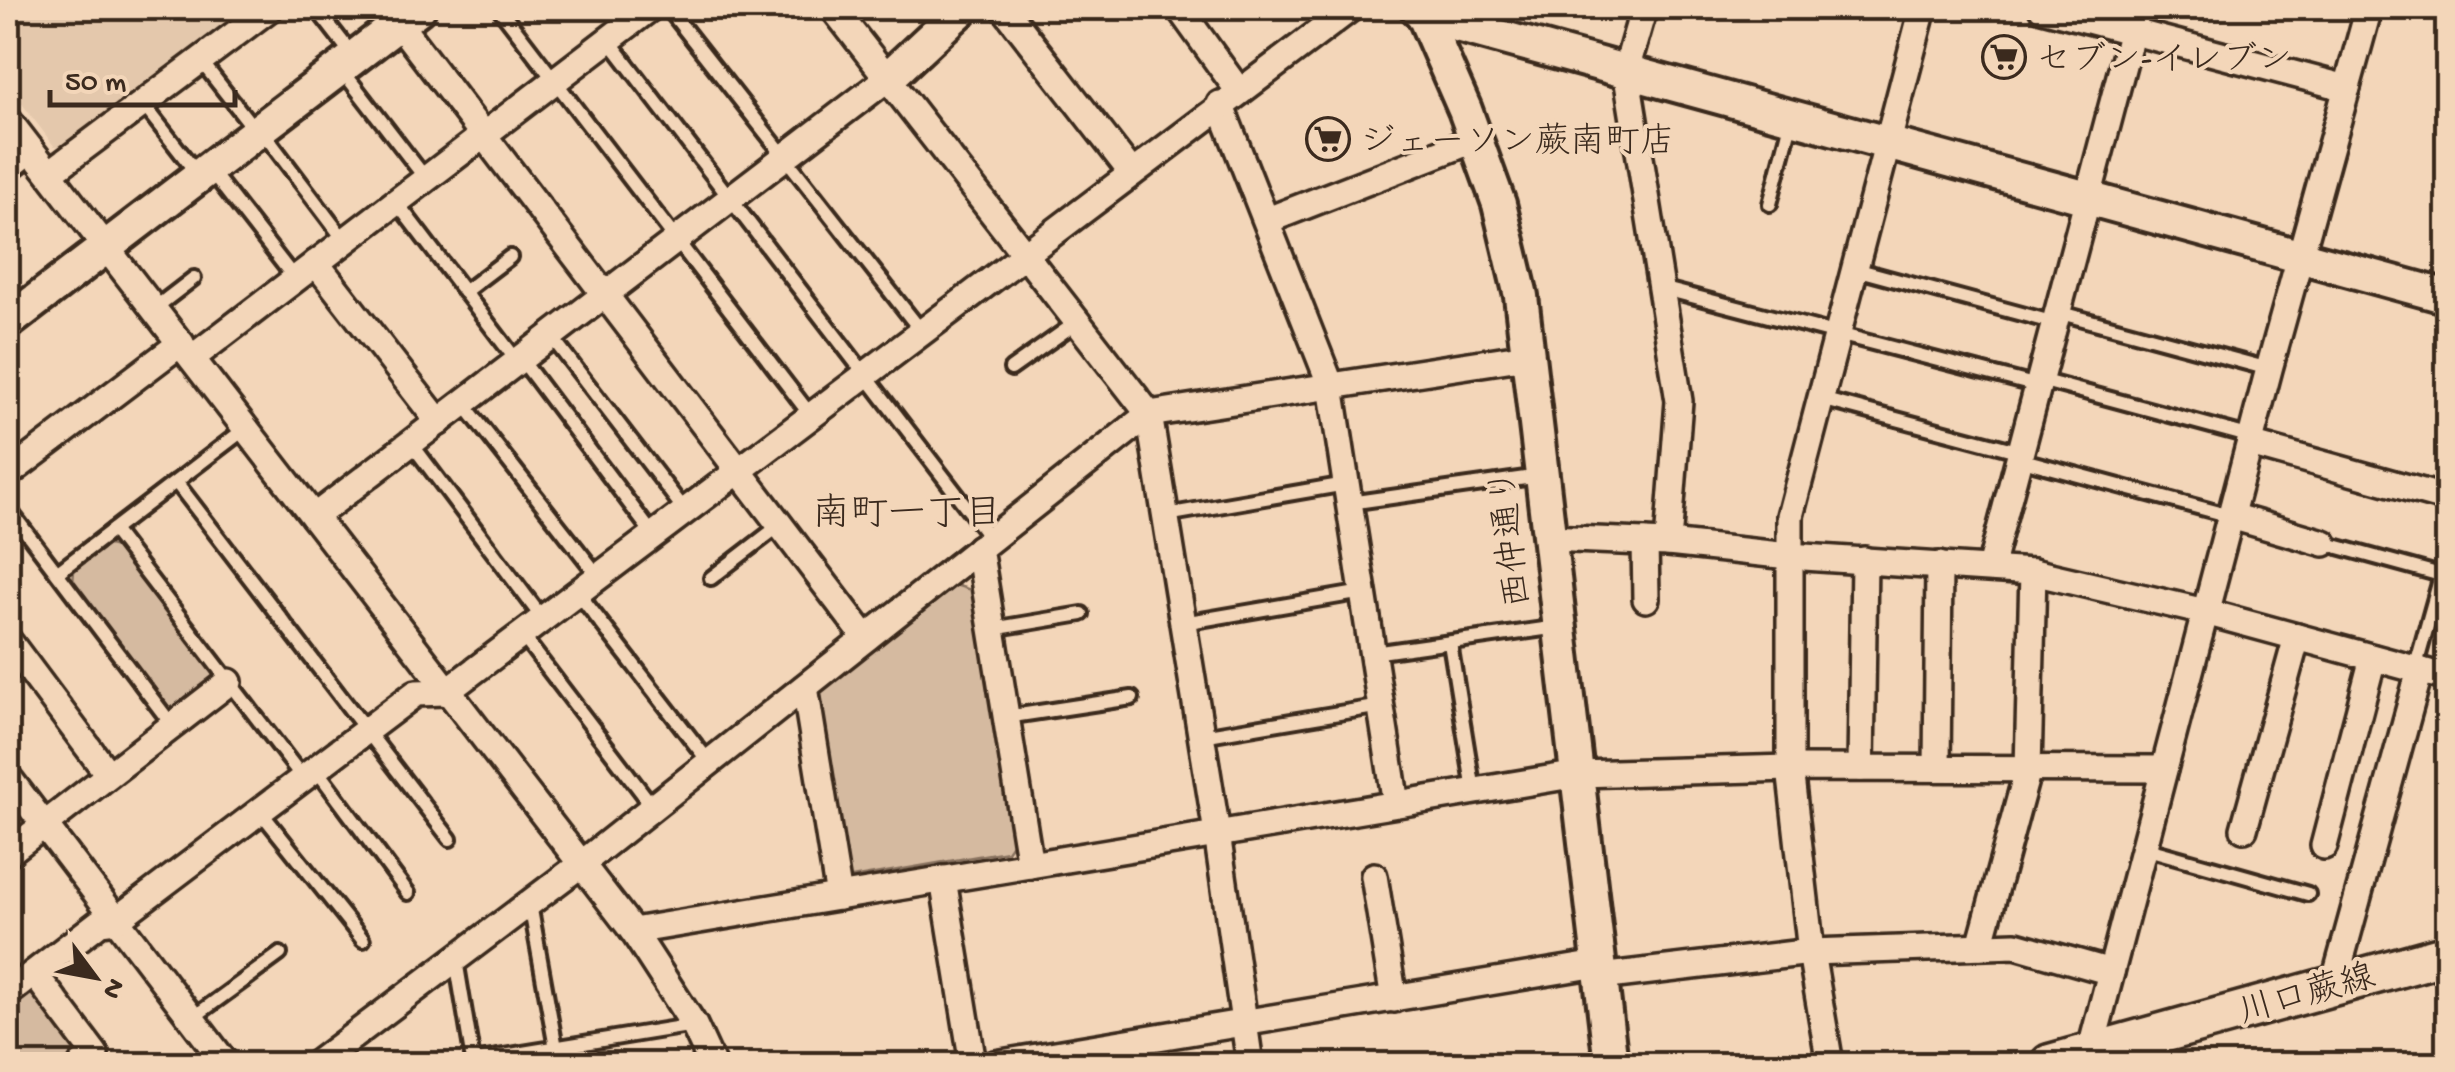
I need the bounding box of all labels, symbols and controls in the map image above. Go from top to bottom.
supermarket icon: セブン-イレブン [1981,34,2027,80]
place label: セブン-イレブン [2036,41,2292,83]
scale bar [50,45,235,107]
text: 50 m [65,67,126,102]
supermarket icon: ジェーソン蕨南町店 [1305,116,1351,162]
place label: ジェーソン蕨南町店 [1360,122,1675,165]
street label: 西仲通り [1483,465,1542,610]
district label: 南町一丁目 [812,493,1002,539]
north arrow [45,927,145,1027]
street label: 川口蕨線 [2234,956,2380,1036]
text: N [94,971,131,1004]

